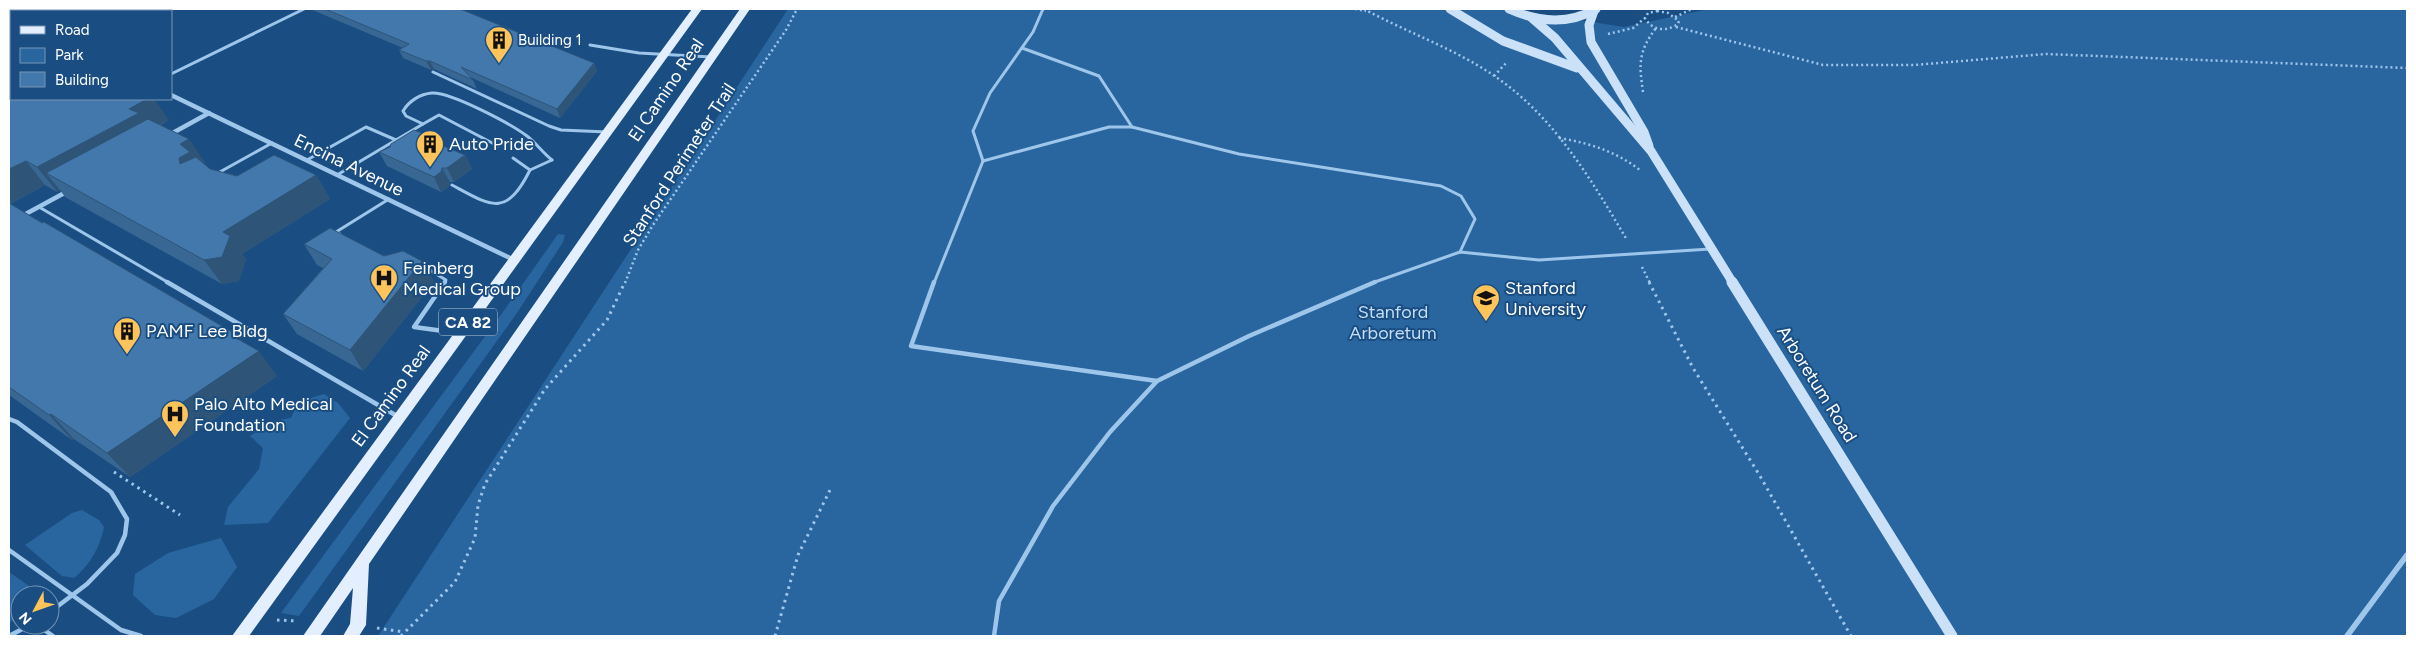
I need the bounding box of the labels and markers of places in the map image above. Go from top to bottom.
building icon: Building 1 [484,25,514,64]
place label: Building 1 [518,31,582,49]
building icon: Auto Pride [415,129,445,168]
place label: Auto Pride [449,133,534,155]
place label: Feinberg Medical Group [403,257,521,300]
hospital icon: Feinberg Medical Group [369,263,399,302]
place label: Stanford University [1505,277,1586,320]
school or university icon: Stanford University [1471,283,1501,322]
building icon: PAMF Lee Bldg [112,316,142,355]
place label: PAMF Lee Bldg [146,320,268,342]
place label: Palo Alto Medical Foundation [194,393,333,436]
hospital icon: Palo Alto Medical Foundation [160,399,190,438]

